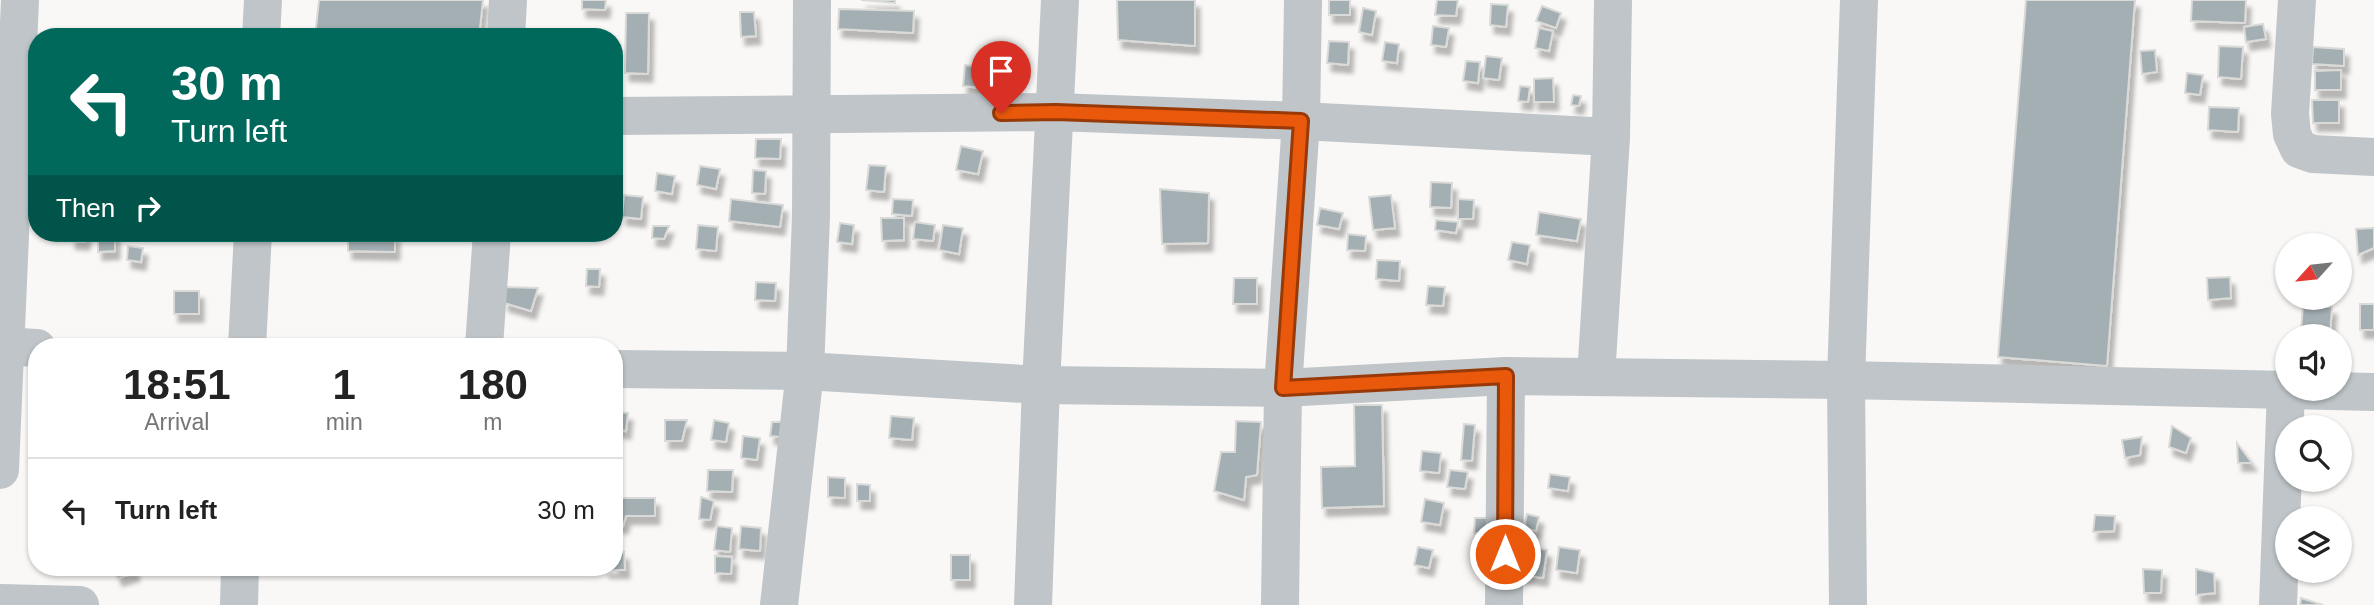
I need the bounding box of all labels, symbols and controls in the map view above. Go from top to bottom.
pin [971,41,1031,113]
icon: arrive [982,52,1020,90]
icon: left [56,56,147,147]
text: 30 m [171,56,283,110]
text: Turn left [171,113,287,149]
icon: right [129,189,167,227]
text: Then [56,193,115,223]
north arrow [2275,233,2352,310]
map controls [2275,233,2352,583]
button: sound [2275,324,2352,401]
text: 18:51 [123,361,231,408]
text: 1 [332,361,356,408]
text: 180 [458,361,528,408]
text: Arrival [144,409,209,435]
text: min [326,409,363,435]
text: m [483,409,502,435]
button: search [2275,415,2352,492]
icon: left [56,492,94,530]
text: Turn left [115,495,217,525]
text: 30 m [537,495,595,525]
button: layers [2275,506,2352,583]
position arrow [1468,517,1542,591]

